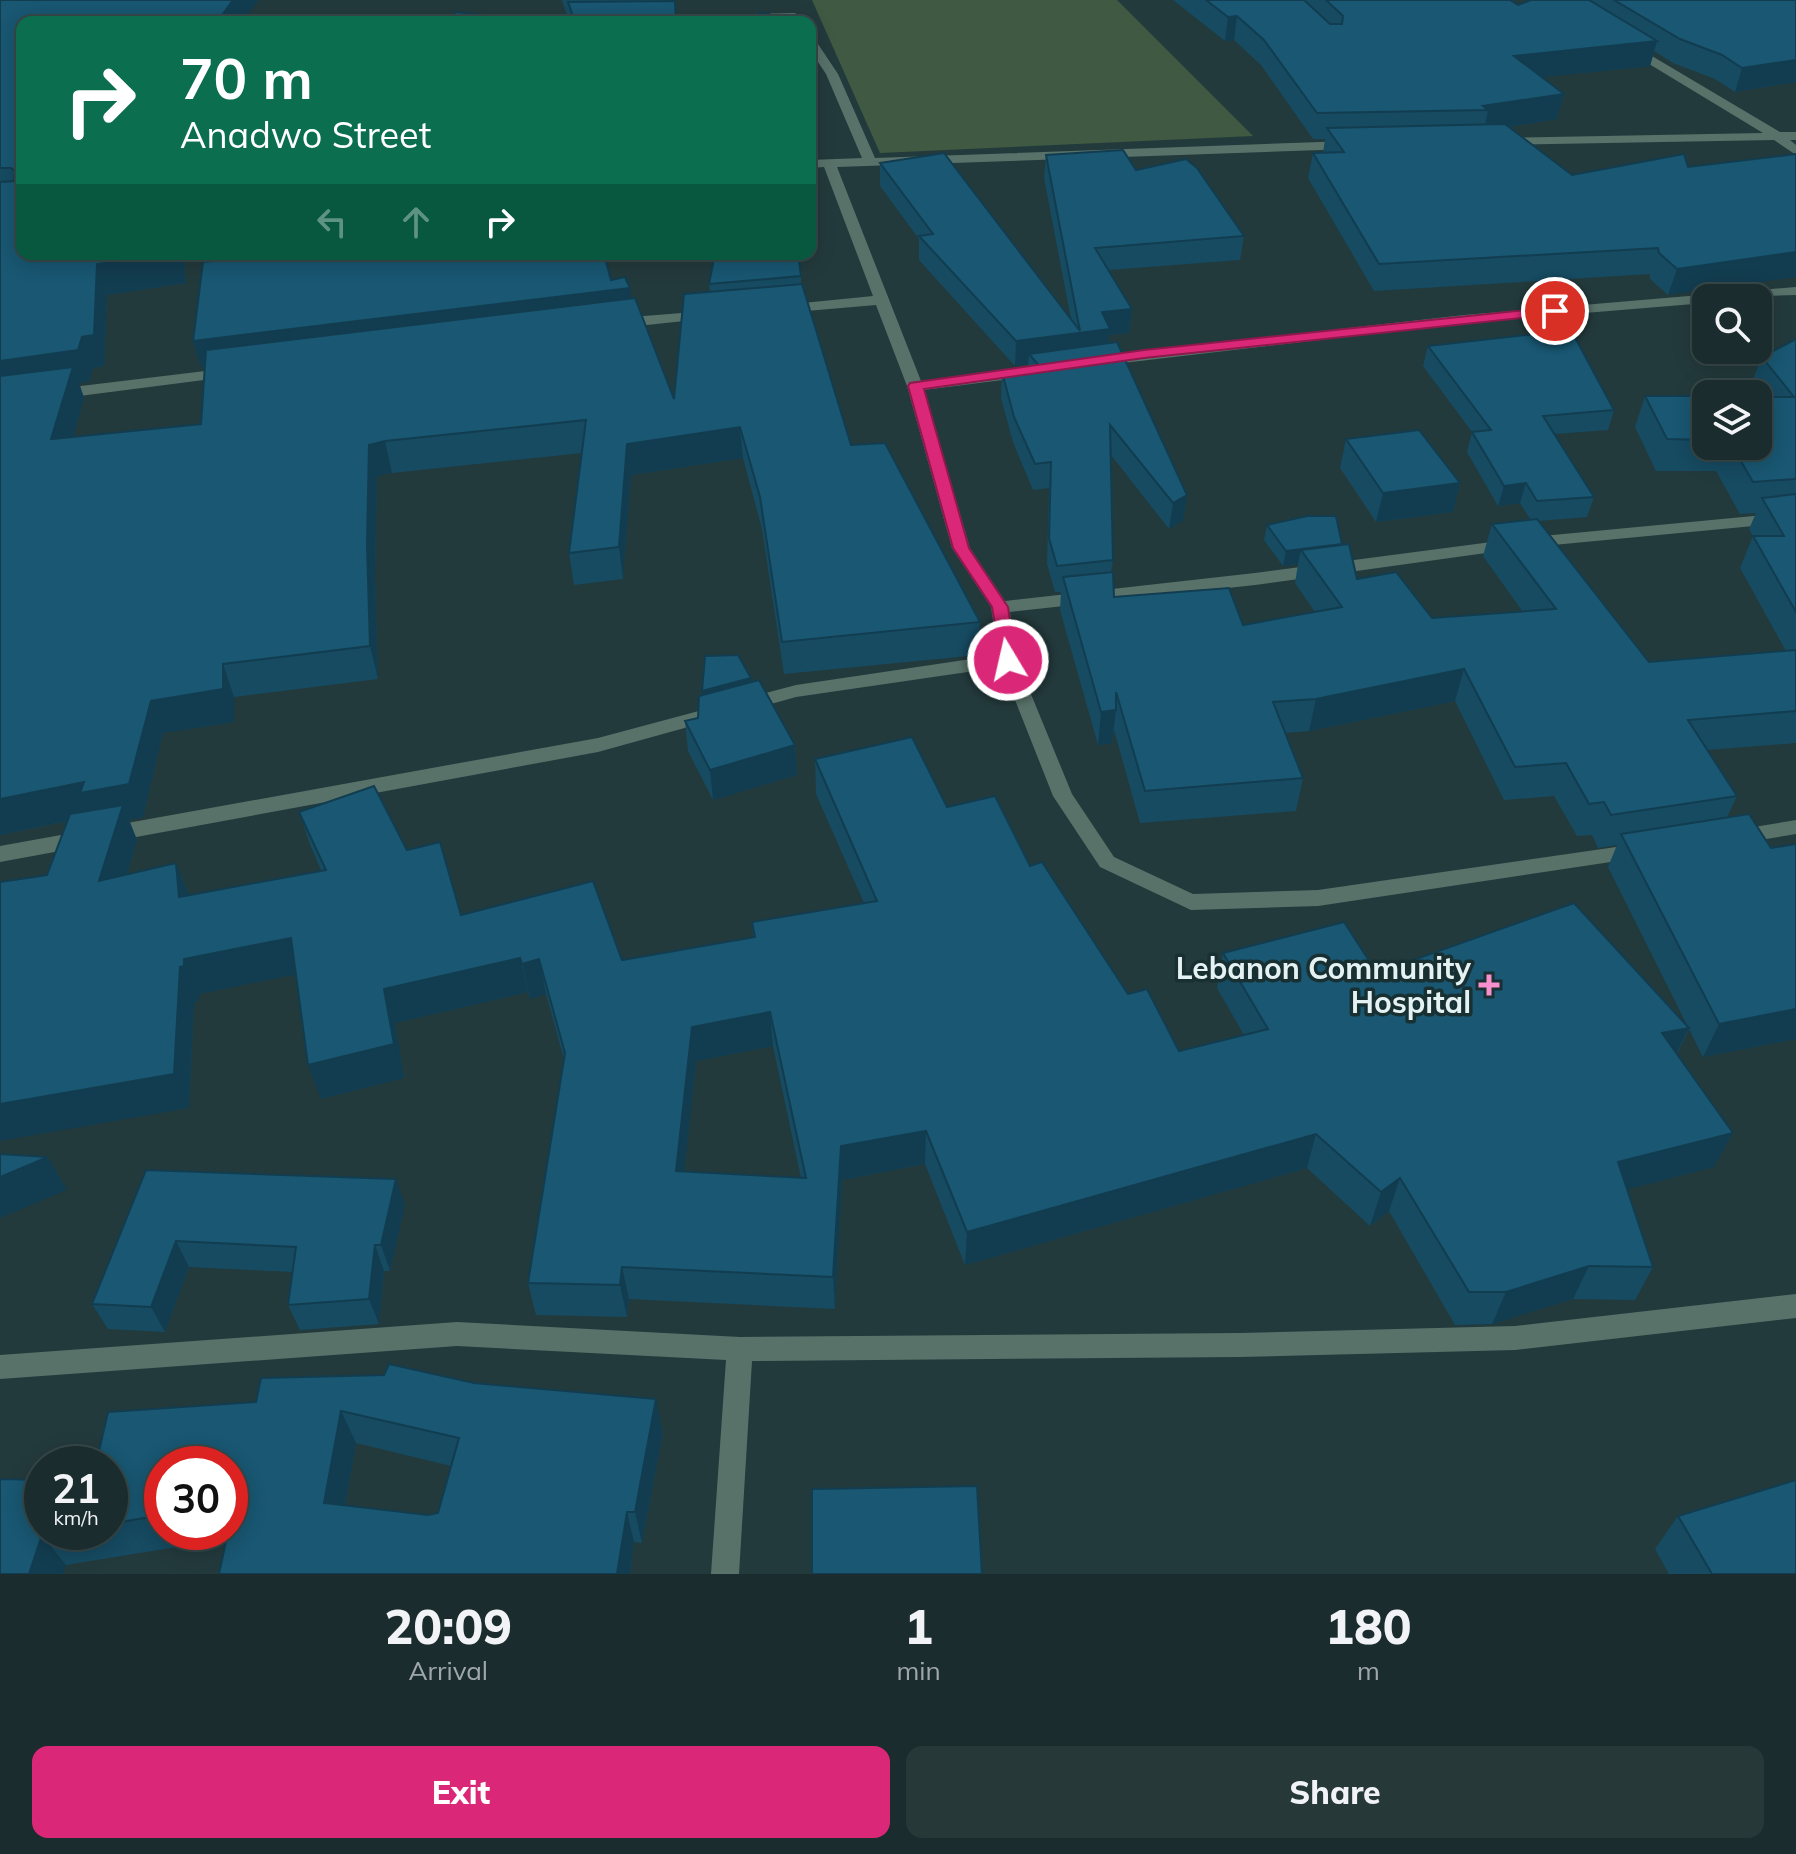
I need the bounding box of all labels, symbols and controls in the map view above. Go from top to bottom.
text: 70 m [180,43,313,113]
icon: right [48,48,152,152]
text: Anadwo Street [180,112,431,157]
icon: left [310,200,354,244]
icon: ahead [394,200,438,244]
icon: right [478,200,522,244]
pin [1521,277,1589,345]
map controls [1692,284,1772,460]
button: search [1692,284,1772,364]
icon: arrive [1533,289,1577,333]
button: layers [1692,380,1772,460]
position arrow [966,618,1050,702]
place label: Lebanon Community Hospital [1176,949,1472,1021]
marker: Lebanon Community Hospital [1478,974,1500,996]
speed limit sign: 30 [144,1446,248,1550]
text: 21 [52,1463,100,1513]
text: km/h [53,1505,99,1530]
text: 20:09 [384,1596,512,1656]
text: 1 [904,1596,933,1656]
text: 180 [1325,1596,1412,1656]
text: Arrival [408,1654,488,1687]
text: min [897,1654,941,1687]
text: m [1357,1654,1380,1687]
button: Exit [32,1746,890,1838]
button: Share [906,1746,1764,1838]

